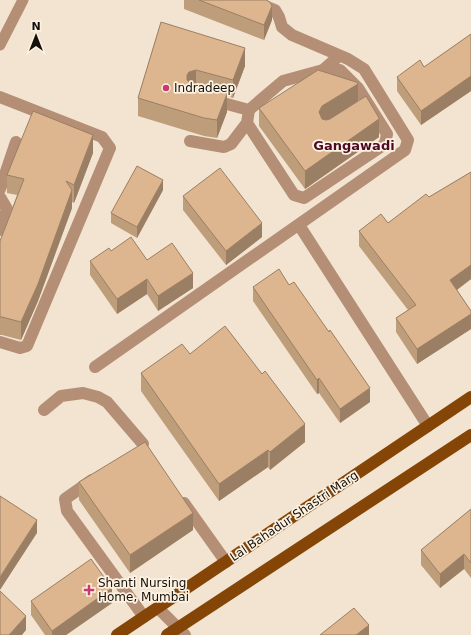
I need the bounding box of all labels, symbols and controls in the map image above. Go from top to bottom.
north arrow [16,16,56,56]
text: N [31,20,41,33]
place label: Indradeep [174,81,235,95]
marker: Indradeep [161,83,171,93]
district label: Gangawadi [313,138,395,153]
street label: Lal Bahadur Shastri Marg [227,468,361,564]
place label: Shanti Nursing Home, Mumbai [98,576,189,604]
marker: Shanti Nursing Home, Mumbai [83,584,95,596]

